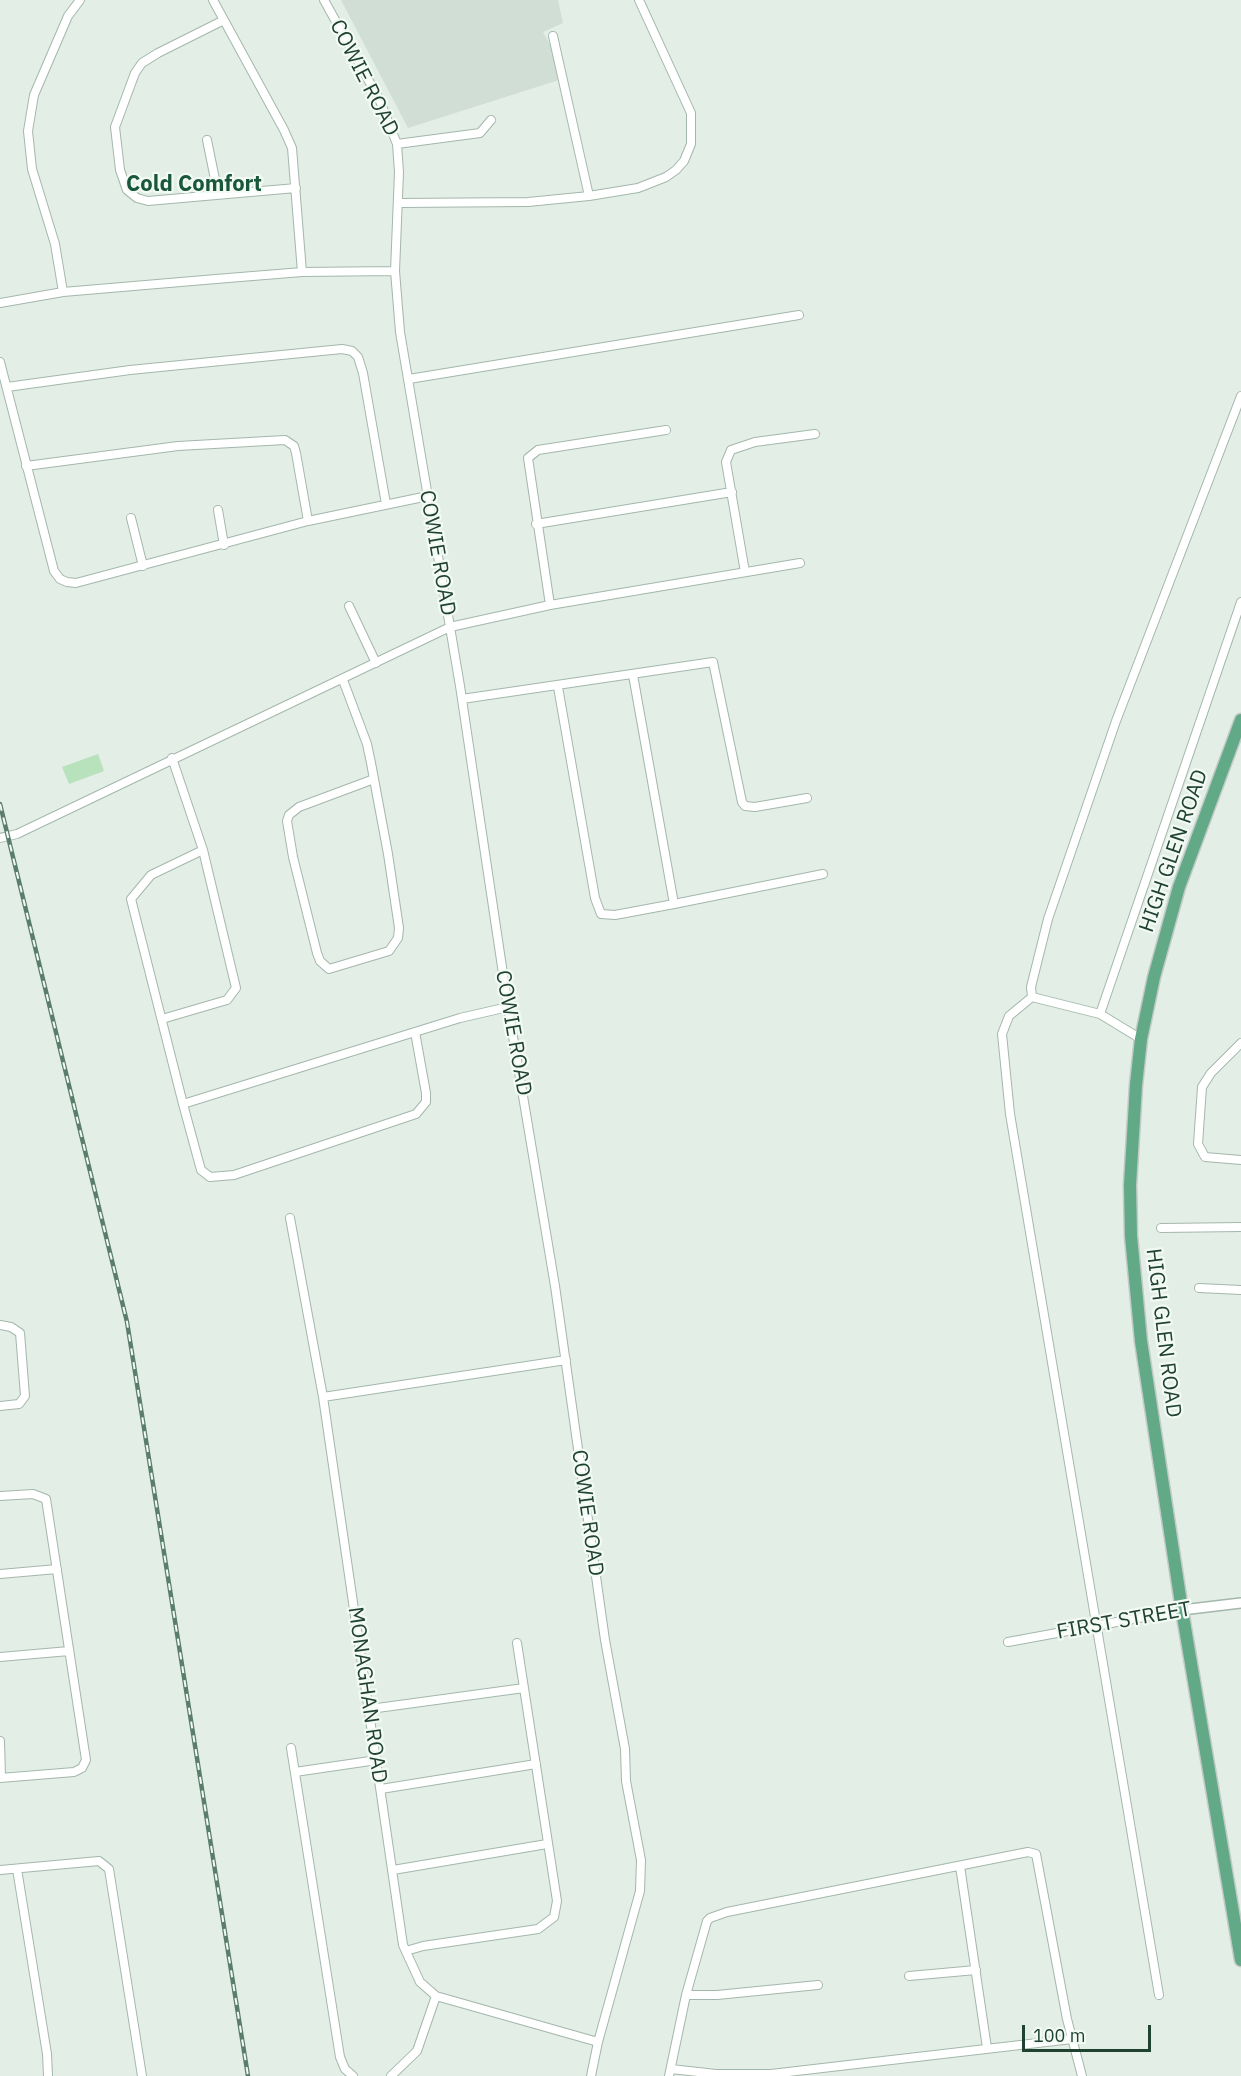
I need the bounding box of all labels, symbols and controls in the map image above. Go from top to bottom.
street label: COWIE ROAD [324,16,404,140]
district label: Cold Comfort [126,172,262,198]
street label: COWIE ROAD [414,488,460,618]
street label: HIGH GLEN ROAD [1134,766,1214,936]
street label: COWIE ROAD [490,968,536,1098]
street label: HIGH GLEN ROAD [1140,1247,1186,1419]
street label: COWIE ROAD [566,1448,608,1578]
street label: FIRST STREET [1055,1597,1193,1645]
street label: MONAGHAN ROAD [342,1605,392,1785]
scale bar [1025,2013,1154,2051]
text: 100 m [1033,2024,1085,2047]

